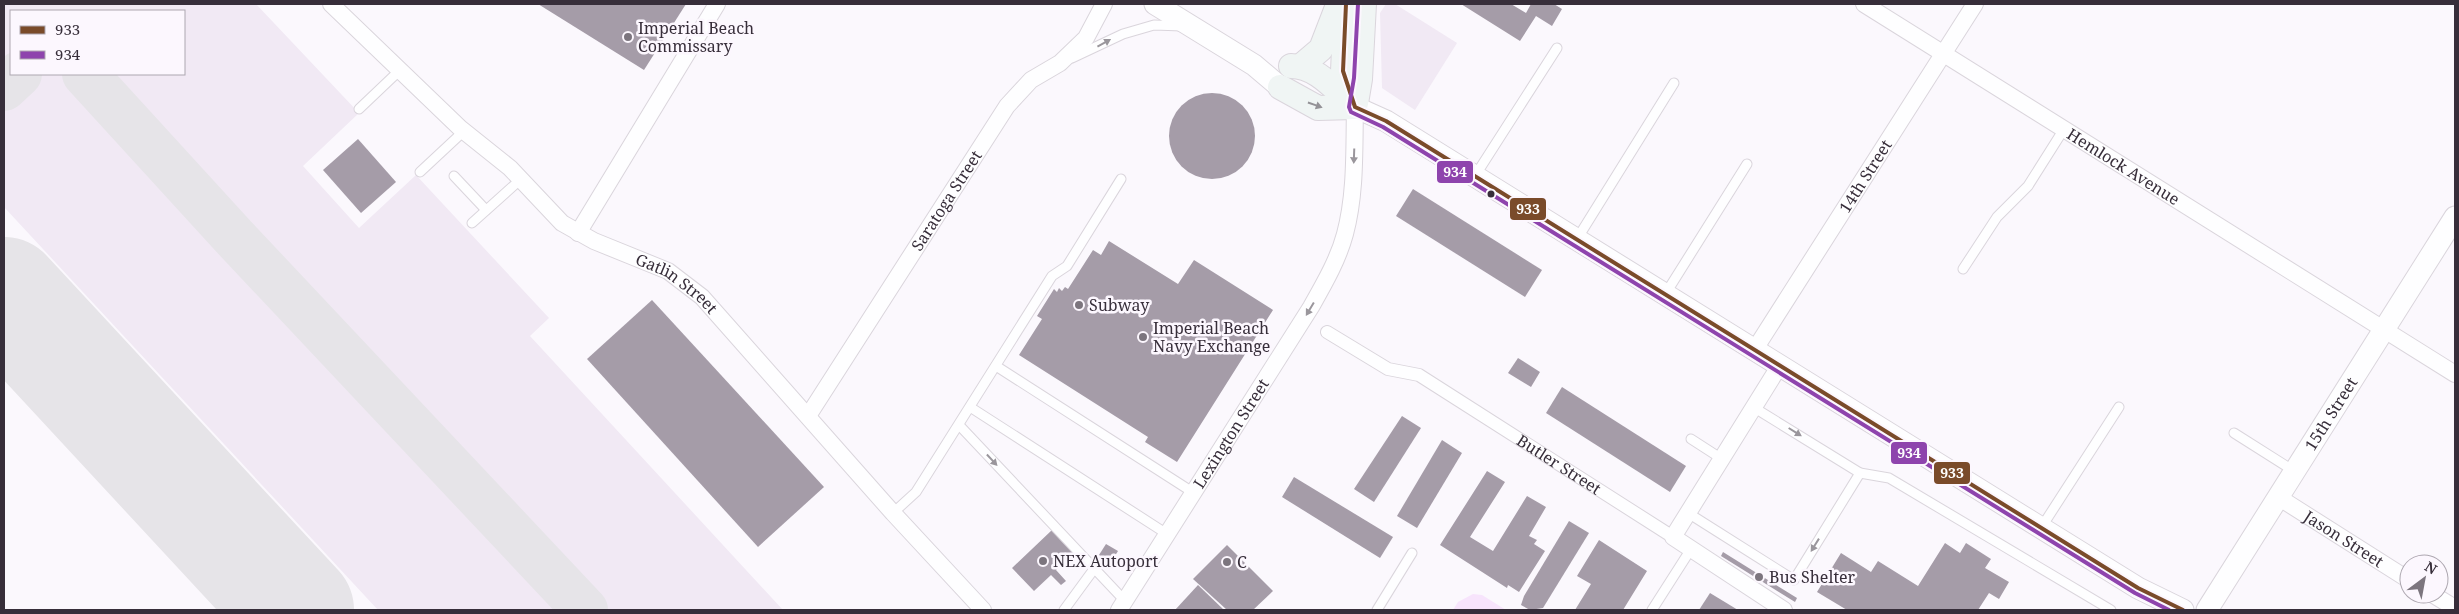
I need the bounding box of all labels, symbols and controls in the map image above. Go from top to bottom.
legend [10,10,185,75]
place label: Imperial Beach Commissary [638,17,754,57]
text: 933 [55,19,80,39]
marker: Imperial Beach Commissary [622,31,634,43]
one-way arrow [1097,39,1112,47]
text: 934 [55,44,81,64]
one-way arrow [1308,101,1323,109]
street label: Hemlock Avenue [2063,123,2184,210]
street label: 14th Street [1834,135,1897,217]
street label: Saratoga Street [906,146,987,255]
one-way arrow [1350,148,1358,164]
line badge: 934 [1436,160,1474,184]
text: 934 [1443,162,1467,181]
unlabelled marker [1486,189,1496,199]
line badge: 933 [1509,197,1547,221]
text: 933 [1516,199,1540,218]
street label: Gatlin Street [632,248,723,319]
place label: Subway [1089,294,1150,316]
marker: Subway [1073,299,1085,311]
one-way arrow [1305,303,1314,316]
place label: Imperial Beach Navy Exchange [1153,317,1270,357]
marker: Imperial Beach Navy Exchange [1137,331,1149,343]
street label: 15th Street [2299,373,2362,455]
street label: Lexington Street [1188,374,1274,493]
one-way arrow [1788,428,1801,437]
street label: Butler Street [1513,429,1606,500]
line badge: 934 [1890,441,1928,465]
text: 934 [1897,443,1921,462]
one-way arrow [986,454,998,466]
line badge: 933 [1933,461,1971,485]
text: 933 [1940,463,1964,482]
street label: Jason Street [2299,505,2388,572]
one-way arrow [1811,539,1820,552]
place label: NEX Autoport [1053,550,1158,572]
place label: C [1237,551,1247,573]
north arrow [2399,554,2449,604]
marker: NEX Autoport [1037,555,1049,567]
marker: C [1221,556,1233,568]
text: N [2421,557,2441,579]
place label: Bus Shelter [1769,566,1856,588]
marker: Bus Shelter [1753,571,1765,583]

